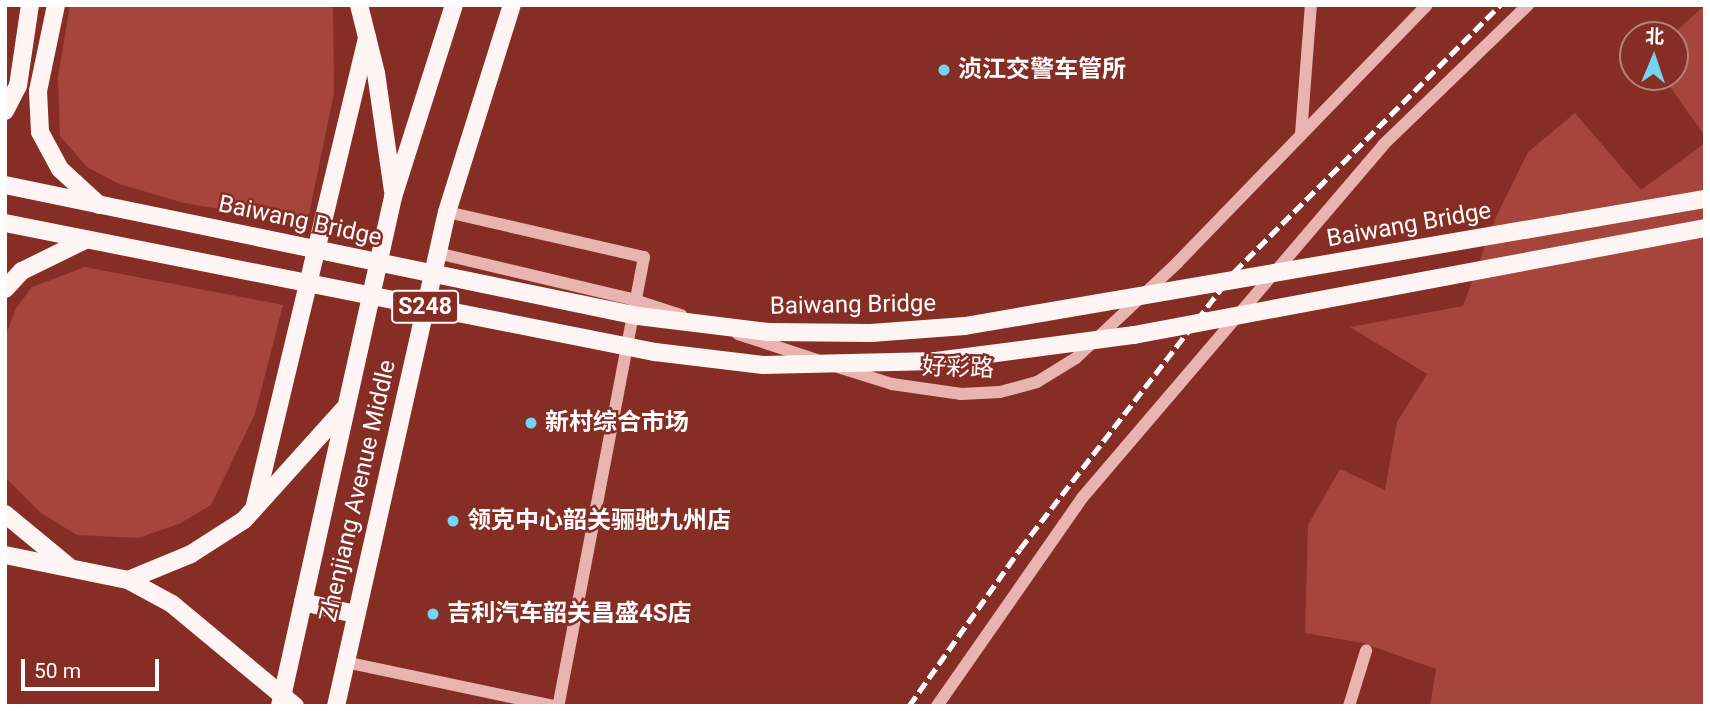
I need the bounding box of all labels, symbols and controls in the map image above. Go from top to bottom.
north arrow [1619,21,1689,91]
text: 北 [1645,25,1665,48]
place label: 浈江交警车管所 [958,56,1126,84]
marker: 浈江交警车管所 [936,62,952,78]
street label: Baiwang Bridge [216,190,384,252]
street label: Baiwang Bridge [1325,196,1493,254]
road number: S248 [390,288,460,326]
street label: Baiwang Bridge [770,289,936,321]
street label: 好彩路 [922,352,994,384]
street label: Zhenjiang Avenue Middle [314,357,402,625]
place label: 新村综合市场 [545,409,689,437]
marker: 新村综合市场 [523,415,539,431]
place label: 领克中心韶关骊驰九州店 [467,507,731,535]
marker: 领克中心韶关骊驰九州店 [445,513,461,529]
place label: 吉利汽车韶关昌盛4S店 [447,600,692,628]
marker: 吉利汽车韶关昌盛4S店 [425,606,441,622]
scale bar [24,644,163,688]
text: 50 m [34,659,81,683]

